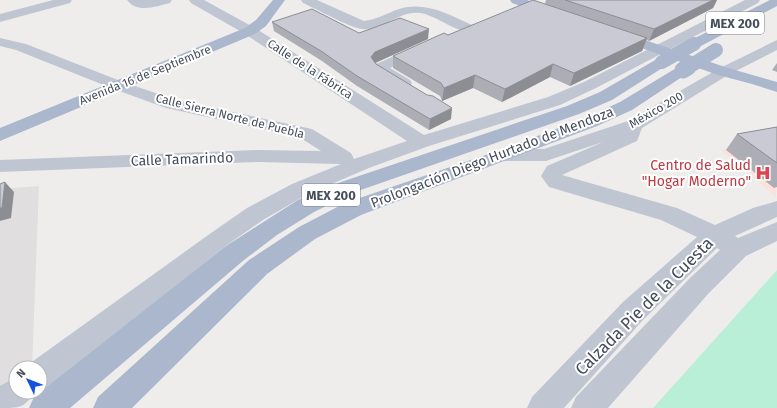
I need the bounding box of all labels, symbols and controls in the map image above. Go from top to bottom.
road number: MEX 200 [706,12,764,34]
street label: Calle de la Fábrica [265,36,355,102]
street label: Avenida 16 de Septiembre [77,42,213,108]
street label: México 200 [627,89,686,131]
street label: Calle Sierra Norte de Puebla [154,91,306,141]
street label: Prolongación Diego Hurtado de Mendoza [368,103,616,212]
street label: Calle Tamarindo [130,149,234,170]
place label: Centro de Salud "Hogar Moderno" [642,157,751,190]
hospital icon: Centro de Salud "Hogar Moderno" [754,164,772,182]
road number: MEX 200 [302,184,360,206]
street label: Calzada Pie de la Cuesta [571,233,718,380]
north arrow [8,360,48,400]
text: N [14,366,28,381]

